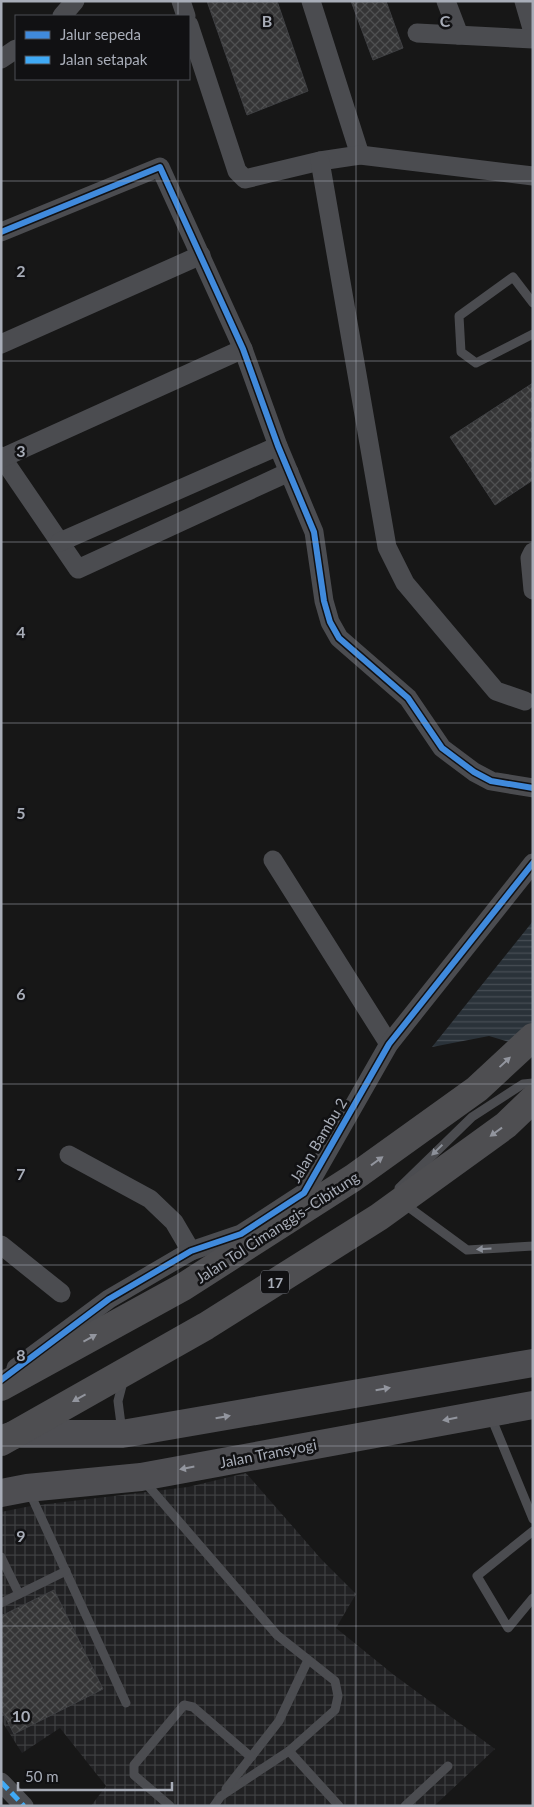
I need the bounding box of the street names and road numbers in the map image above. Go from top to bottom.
street label: Jalan Bambu 2 [286,1094,350,1186]
street label: Jalan Tol Cimanggis–Cibitung [192,1167,362,1287]
road number: 17 [261,1270,289,1294]
street label: Jalan Transyogi [218,1435,318,1471]

